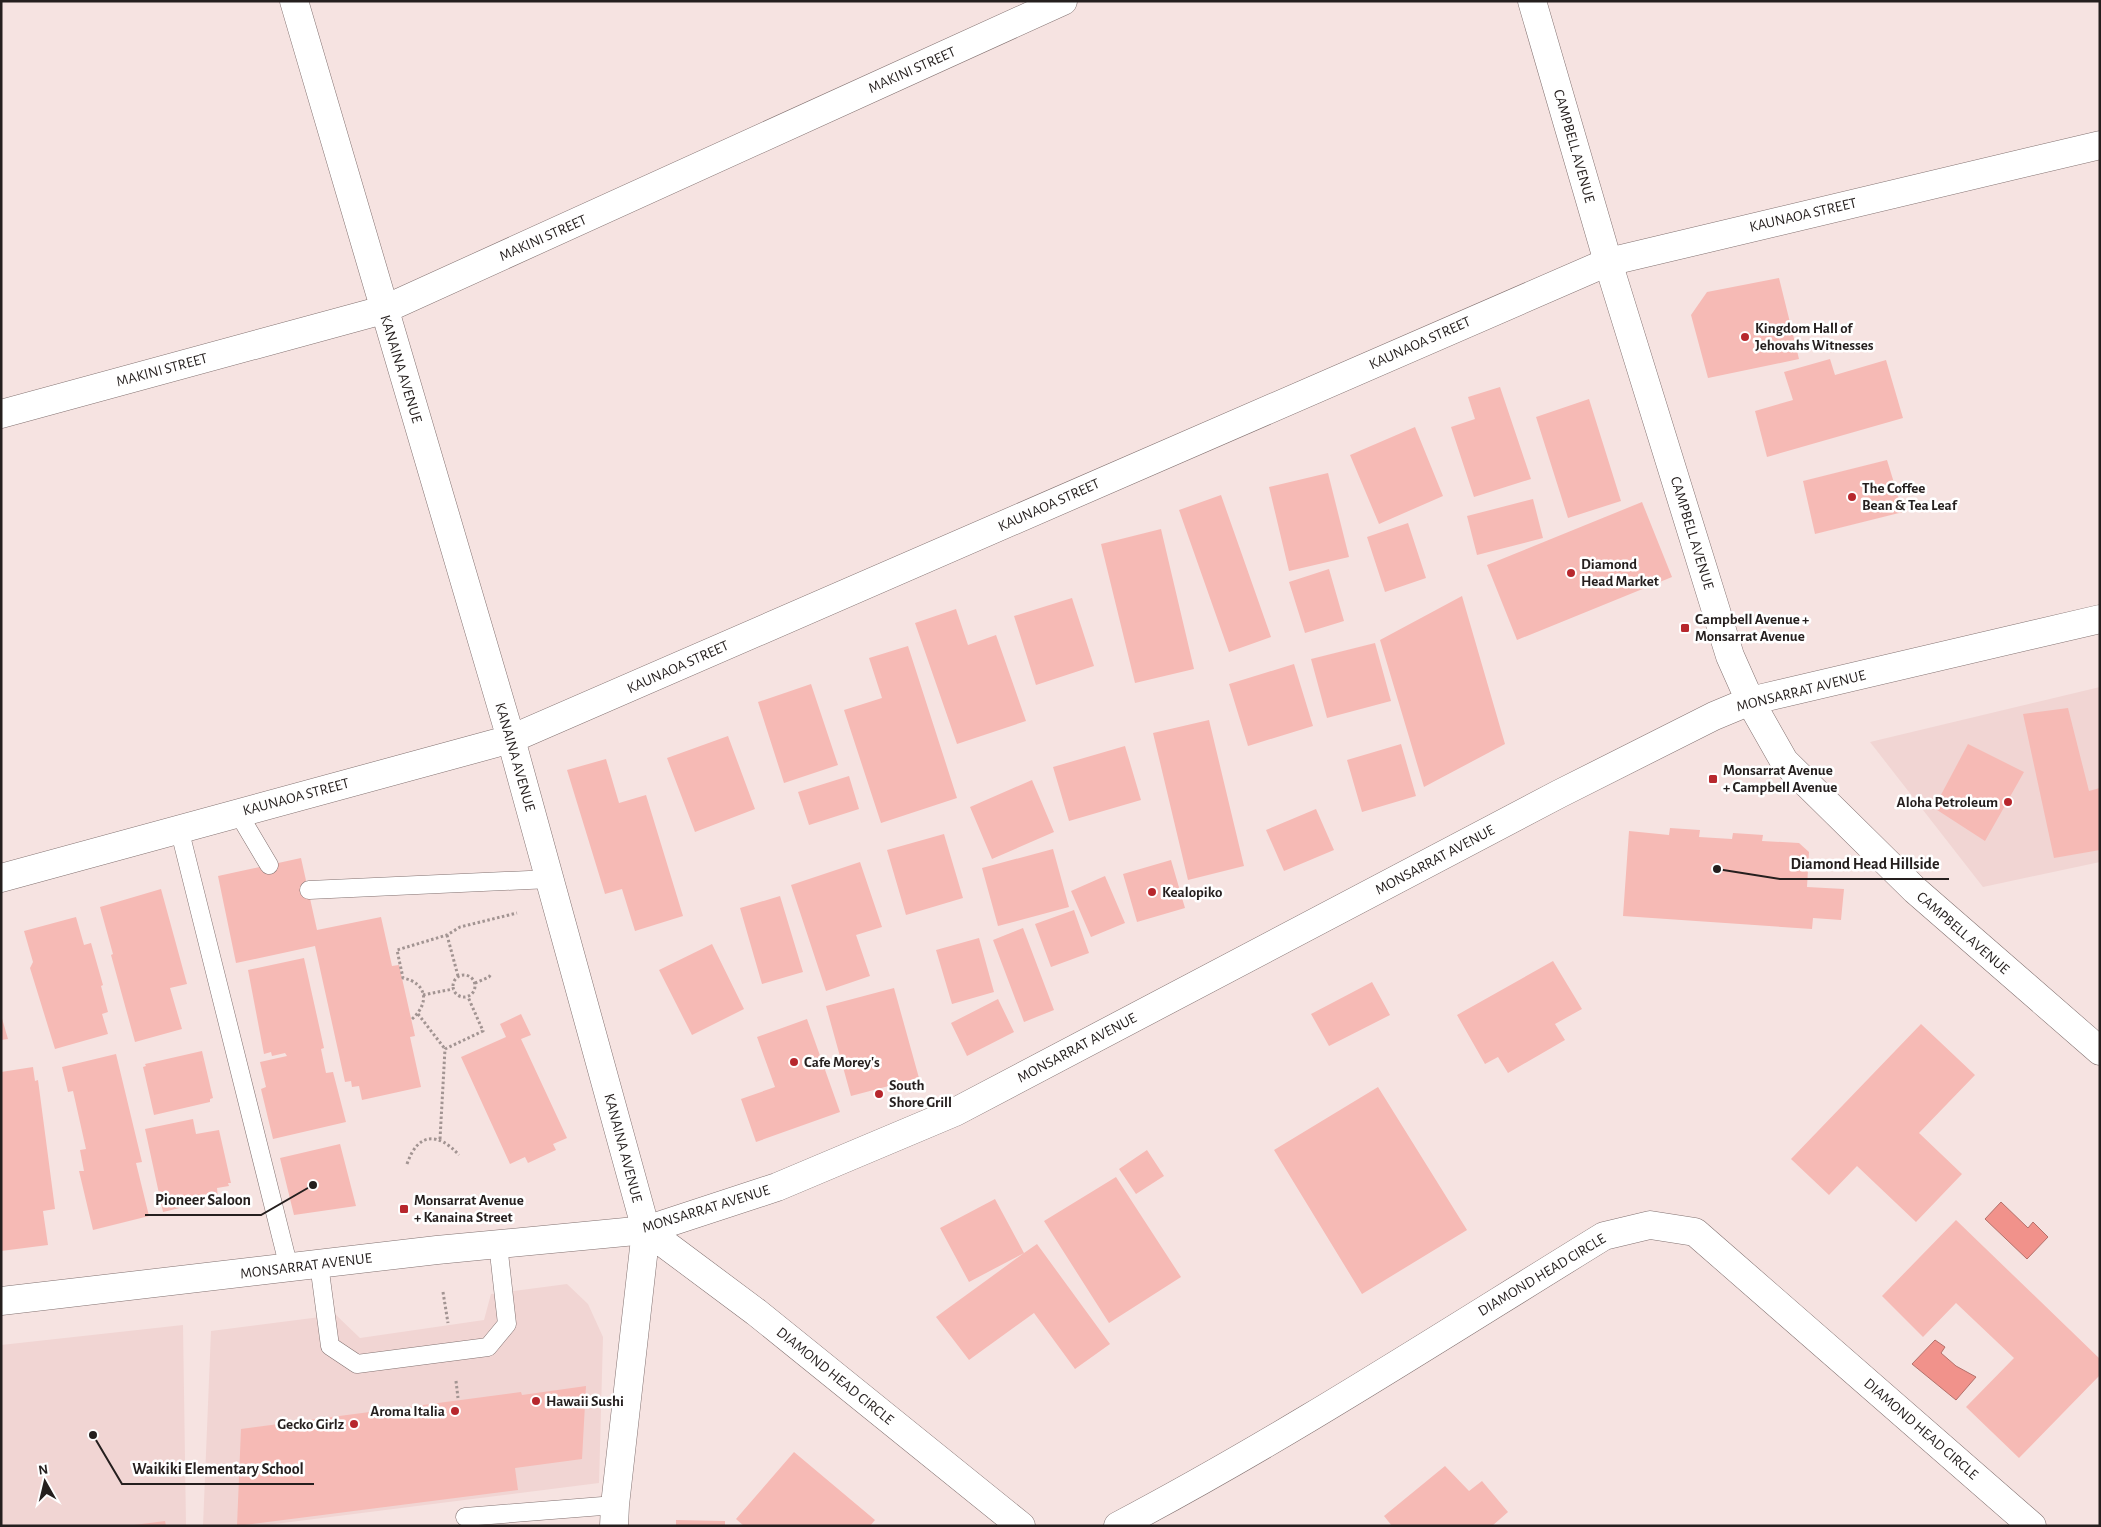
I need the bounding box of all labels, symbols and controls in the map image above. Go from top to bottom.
street label: MAKINI STREET [866,44,958,96]
street label: CAMPBELL AVENUE [1551,88,1597,204]
street label: KAUNAOA STREET [1748,195,1859,235]
street label: MAKINI STREET [497,212,589,264]
street label: KANAINA AVENUE [377,313,425,425]
street label: KAUNAOA STREET [1367,314,1474,372]
place label: Kingdom Hall of Jehovahs Witnesses [1755,321,1874,353]
marker: Kingdom Hall of Jehovahs Witnesses [1739,331,1751,343]
street label: MAKINI STREET [115,350,210,389]
street label: CAMPBELL AVENUE [1668,475,1716,591]
street label: KAUNAOA STREET [996,476,1103,534]
place label: The Coffee Bean & Tea Leaf [1862,481,1958,513]
marker: The Coffee Bean & Tea Leaf [1846,491,1858,503]
place label: Diamond Head Market [1581,557,1659,589]
marker: Diamond Head Market [1565,567,1577,579]
place label: Campbell Avenue + Monsarrat Avenue [1695,612,1809,644]
marker: Campbell Avenue + Monsarrat Avenue [1679,622,1691,634]
street label: KAUNAOA STREET [625,638,732,696]
street label: MONSARRAT AVENUE [1735,668,1867,714]
street label: KANAINA AVENUE [492,701,538,813]
place label: Monsarrat Avenue + Campbell Avenue [1723,763,1837,795]
marker: Monsarrat Avenue + Campbell Avenue [1707,773,1719,785]
street label: KAUNAOA STREET [241,775,351,818]
place label: Aloha Petroleum [1897,795,1998,810]
marker: Aloha Petroleum [2002,796,2014,808]
street label: MONSARRAT AVENUE [1373,822,1497,898]
callout: Diamond Head Hillside [1780,848,1949,879]
text: Diamond Head Hillside [1790,856,1940,872]
place label: Kealopiko [1162,885,1222,900]
marker: Kealopiko [1146,886,1158,898]
street label: CAMPBELL AVENUE [1914,889,2012,977]
street label: MONSARRAT AVENUE [1015,1010,1139,1086]
place label: Cafe Morey's [804,1055,880,1070]
marker: Cafe Morey's [788,1056,800,1068]
place label: South Shore Grill [889,1078,952,1110]
marker: South Shore Grill [873,1088,885,1100]
street label: KANAINA AVENUE [601,1092,645,1204]
street label: MONSARRAT AVENUE [640,1182,772,1236]
callout: Pioneer Saloon [145,1184,261,1215]
text: Pioneer Saloon [155,1192,251,1208]
place label: Monsarrat Avenue + Kanaina Street [414,1193,524,1225]
marker: Monsarrat Avenue + Kanaina Street [398,1203,410,1215]
street label: DIAMOND HEAD CIRCLE [1476,1231,1608,1319]
street label: MONSARRAT AVENUE [239,1250,373,1282]
street label: DIAMOND HEAD CIRCLE [774,1324,896,1428]
street label: DIAMOND HEAD CIRCLE [1861,1376,1981,1482]
place label: Hawaii Sushi [546,1394,624,1409]
marker: Hawaii Sushi [530,1395,542,1407]
place label: Aroma Italia [370,1404,445,1419]
marker: Aroma Italia [449,1405,461,1417]
place label: Gecko Girlz [277,1417,344,1432]
marker: Gecko Girlz [348,1418,360,1430]
callout: Waikiki Elementary School [122,1453,314,1484]
north arrow [20,1457,70,1507]
text: Waikiki Elementary School [132,1461,304,1478]
text: N [38,1463,49,1478]

